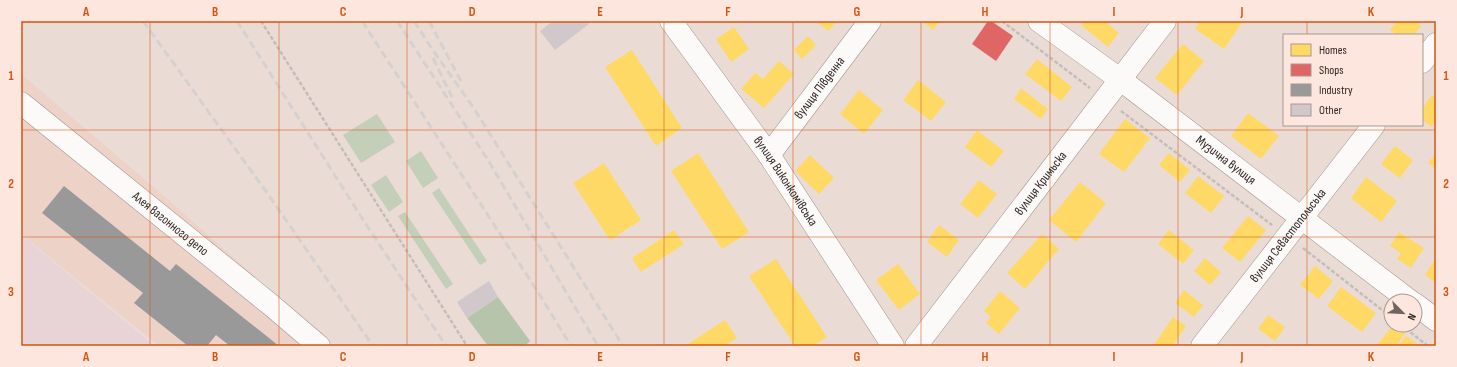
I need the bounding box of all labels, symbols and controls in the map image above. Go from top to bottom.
text: A [82,4,90,20]
text: B [212,4,218,20]
text: C [340,4,347,20]
text: D [469,4,476,20]
text: E [597,4,603,20]
text: F [725,4,731,20]
text: G [854,4,861,20]
text: H [982,4,989,20]
text: I [1113,4,1116,20]
text: J [1240,4,1244,20]
text: K [1368,4,1375,20]
legend [1283,34,1423,126]
text: Homes [1319,43,1347,58]
street label: вулиця Південна [791,54,848,122]
text: Shops [1319,63,1344,78]
text: 1 [8,68,14,84]
text: 1 [1443,68,1449,84]
text: Industry [1319,83,1353,98]
text: Other [1319,103,1343,118]
street label: Музична вулиця [1193,132,1259,188]
street label: вулиця Виконкомівська [750,133,821,229]
street label: вулиця Кримьска [1011,148,1070,218]
text: 2 [8,176,14,192]
text: 2 [1443,176,1449,192]
street label: вулиця Севастопольська [1247,185,1329,286]
street label: Алея вагонного депо [128,187,212,259]
text: 3 [8,284,14,300]
text: 3 [1443,284,1449,300]
north arrow [1383,293,1423,333]
text: N [1404,312,1419,322]
text: A [82,349,90,365]
text: B [212,349,218,365]
text: C [340,349,347,365]
text: D [469,349,476,365]
text: E [597,349,603,365]
text: F [725,349,731,365]
text: G [854,349,861,365]
text: H [982,349,989,365]
text: I [1113,349,1116,365]
text: J [1240,349,1244,365]
text: K [1368,349,1375,365]

